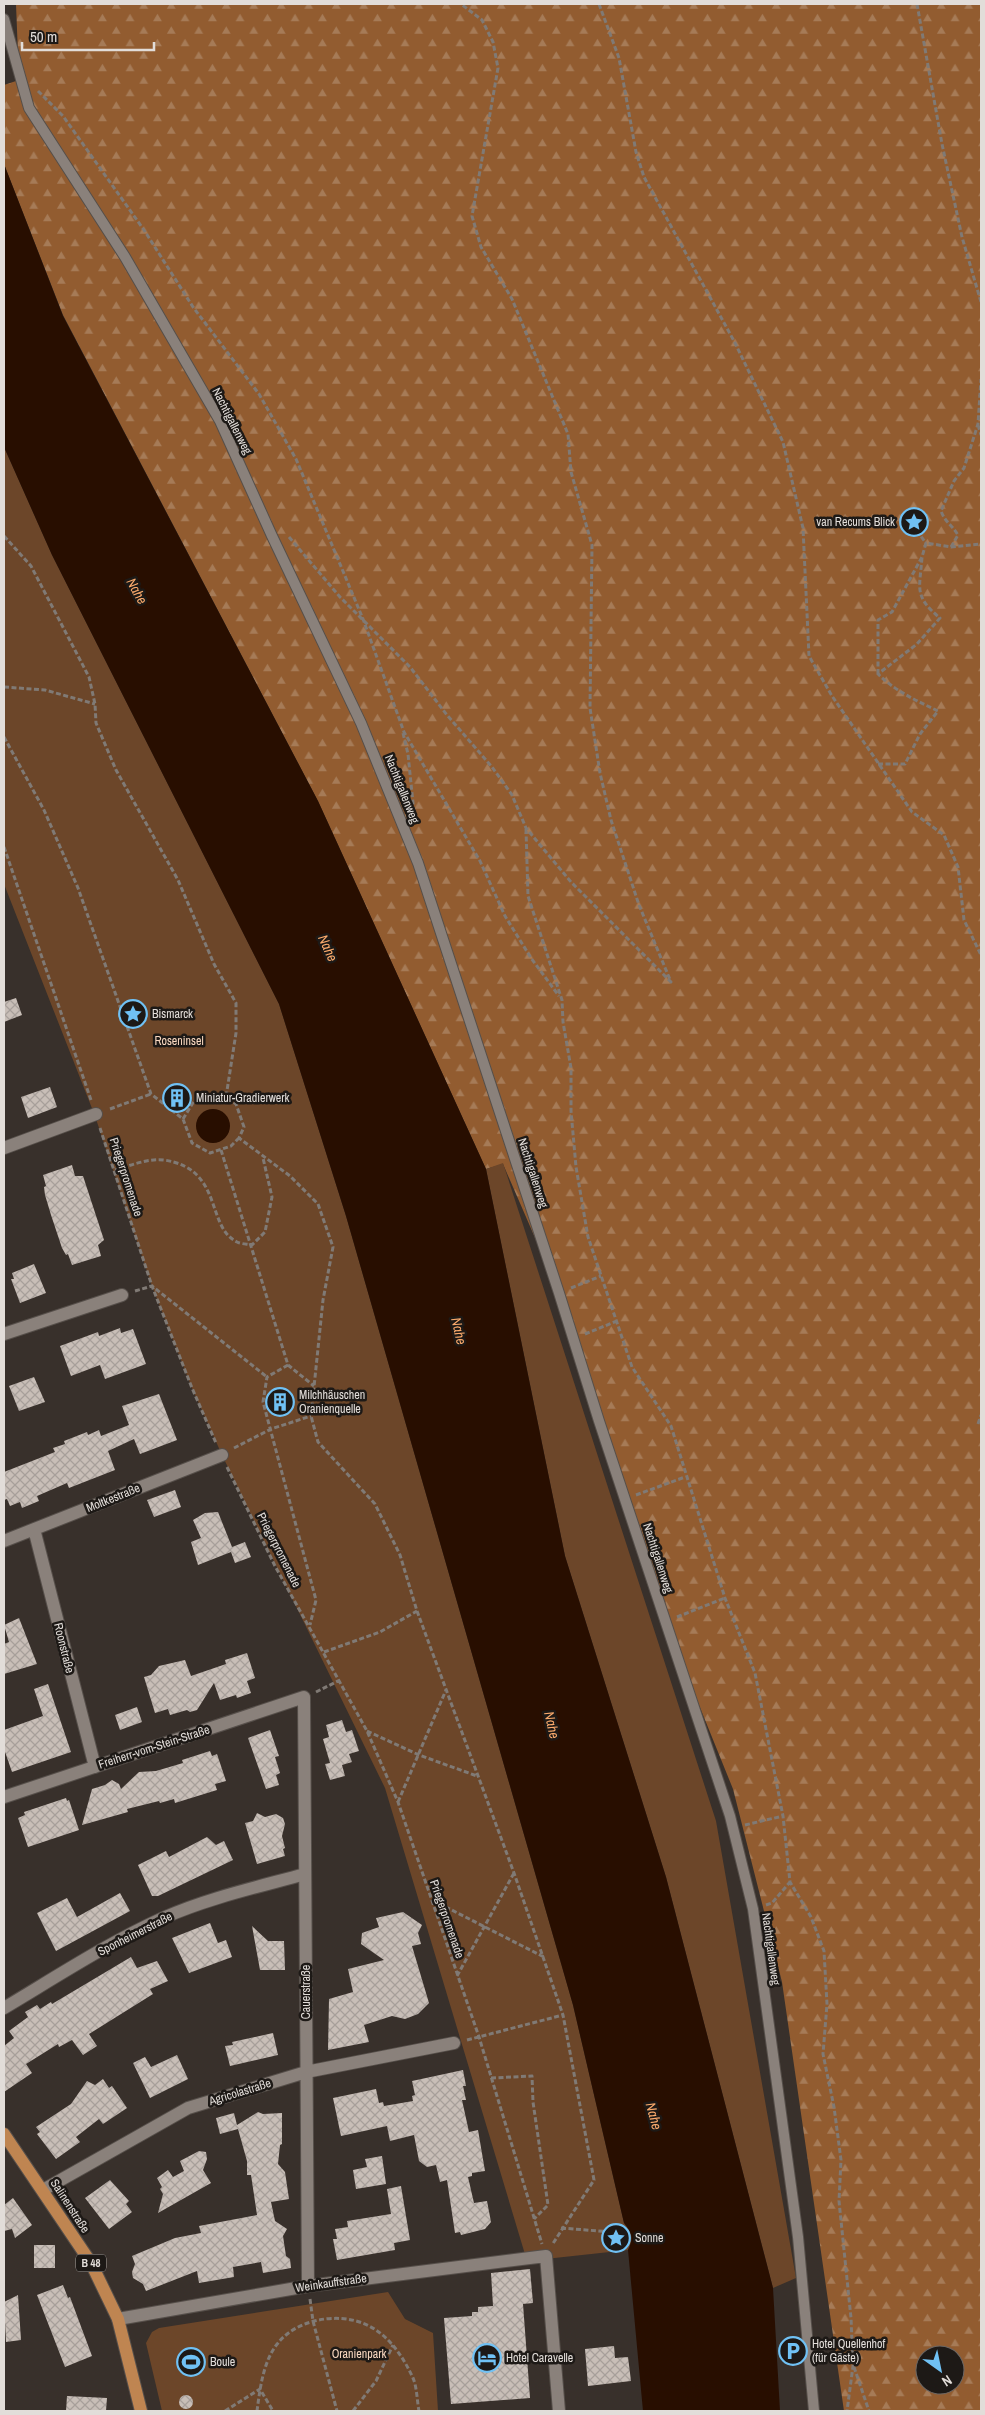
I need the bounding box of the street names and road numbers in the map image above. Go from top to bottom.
street label: Nachtigallenweg [208,385,256,458]
street label: Nachtigallenweg [381,752,423,826]
street label: Priegerpromenade [106,1136,146,1218]
street label: Nachtigallenweg [514,1136,552,1211]
street label: Moltkestraße [84,1480,142,1516]
street label: Priegerpromenade [253,1510,305,1590]
street label: Nachtigallenweg [639,1521,677,1596]
street label: Roonstraße [50,1621,78,1675]
street label: Freiherr-vom-Stein-Straße [96,1721,212,1773]
street label: Priegerpromenade [426,1878,468,1960]
street label: Sponheimerstraße [95,1908,175,1960]
street label: Nachtigallenweg [758,1912,784,1987]
street label: Cauerstraße [298,1965,314,2019]
street label: Agricolastraße [206,2075,273,2109]
street label: Salinenstraße [47,2176,93,2236]
road number: B 48 [76,2254,106,2272]
street label: Weinkauffstraße [294,2270,368,2296]

